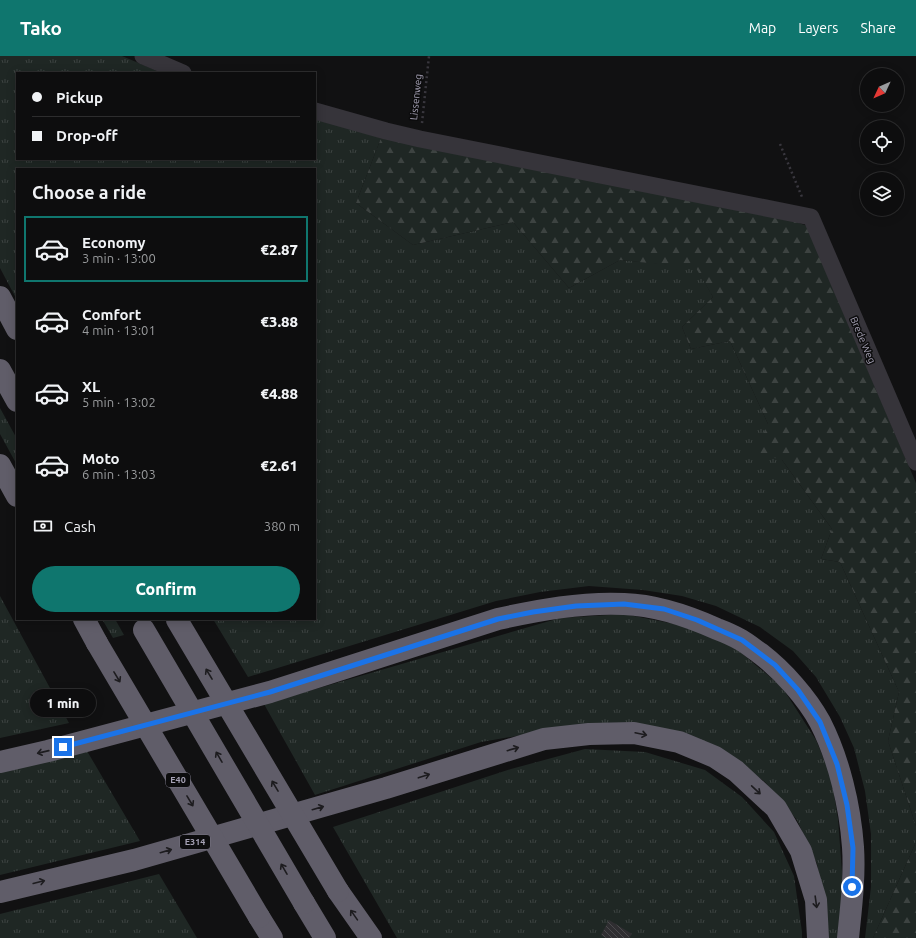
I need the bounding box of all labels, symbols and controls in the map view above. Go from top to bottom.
text: Tako [20,17,62,39]
text: Map [749,20,776,36]
text: Layers [798,20,838,36]
text: Share [860,20,896,36]
north arrow [860,68,904,112]
map controls [860,68,904,216]
street label: Lissenweg [408,73,424,121]
text: Pickup [56,89,103,106]
button: locate [860,120,904,164]
text: Drop-off [56,127,118,144]
button: layers [860,172,904,216]
text: Choose a ride [32,182,146,202]
icon: car [34,231,70,267]
text: Economy [82,234,146,251]
text: €2.87 [260,241,298,258]
text: 3 min · 13:00 [82,251,156,265]
icon: car [34,303,70,339]
text: Comfort [82,306,141,323]
text: €3.88 [260,313,298,330]
street label: Brede Weg [848,315,878,365]
text: 4 min · 13:01 [82,323,156,337]
icon: car [34,375,70,411]
text: XL [82,378,100,395]
text: €4.88 [260,385,298,402]
text: 5 min · 13:02 [82,395,156,409]
icon: car [34,447,70,483]
text: Moto [82,450,120,467]
text: €2.61 [260,457,298,474]
text: 6 min · 13:03 [82,467,156,481]
icon: cash [32,515,54,537]
text: Cash [64,518,96,535]
text: 380 m [264,519,300,533]
button: Confirm [32,566,300,612]
one-way arrow [205,669,213,680]
one-way arrow [113,671,121,683]
callout: 1 min [30,689,96,717]
text: 1 min [46,696,80,710]
one-way arrow [635,731,648,739]
route end [54,738,72,756]
one-way arrow [506,745,519,752]
one-way arrow [37,749,50,757]
one-way arrow [214,751,222,763]
one-way arrow [417,772,430,779]
road number: E40 [166,773,190,787]
one-way arrow [271,780,279,792]
one-way arrow [751,785,761,794]
one-way arrow [187,795,195,807]
one-way arrow [311,804,324,811]
road number: E314 [180,835,210,849]
one-way arrow [159,847,172,854]
one-way arrow [280,863,288,875]
one-way arrow [33,878,46,886]
route start [843,878,861,896]
one-way arrow [812,895,820,908]
one-way arrow [350,909,358,920]

